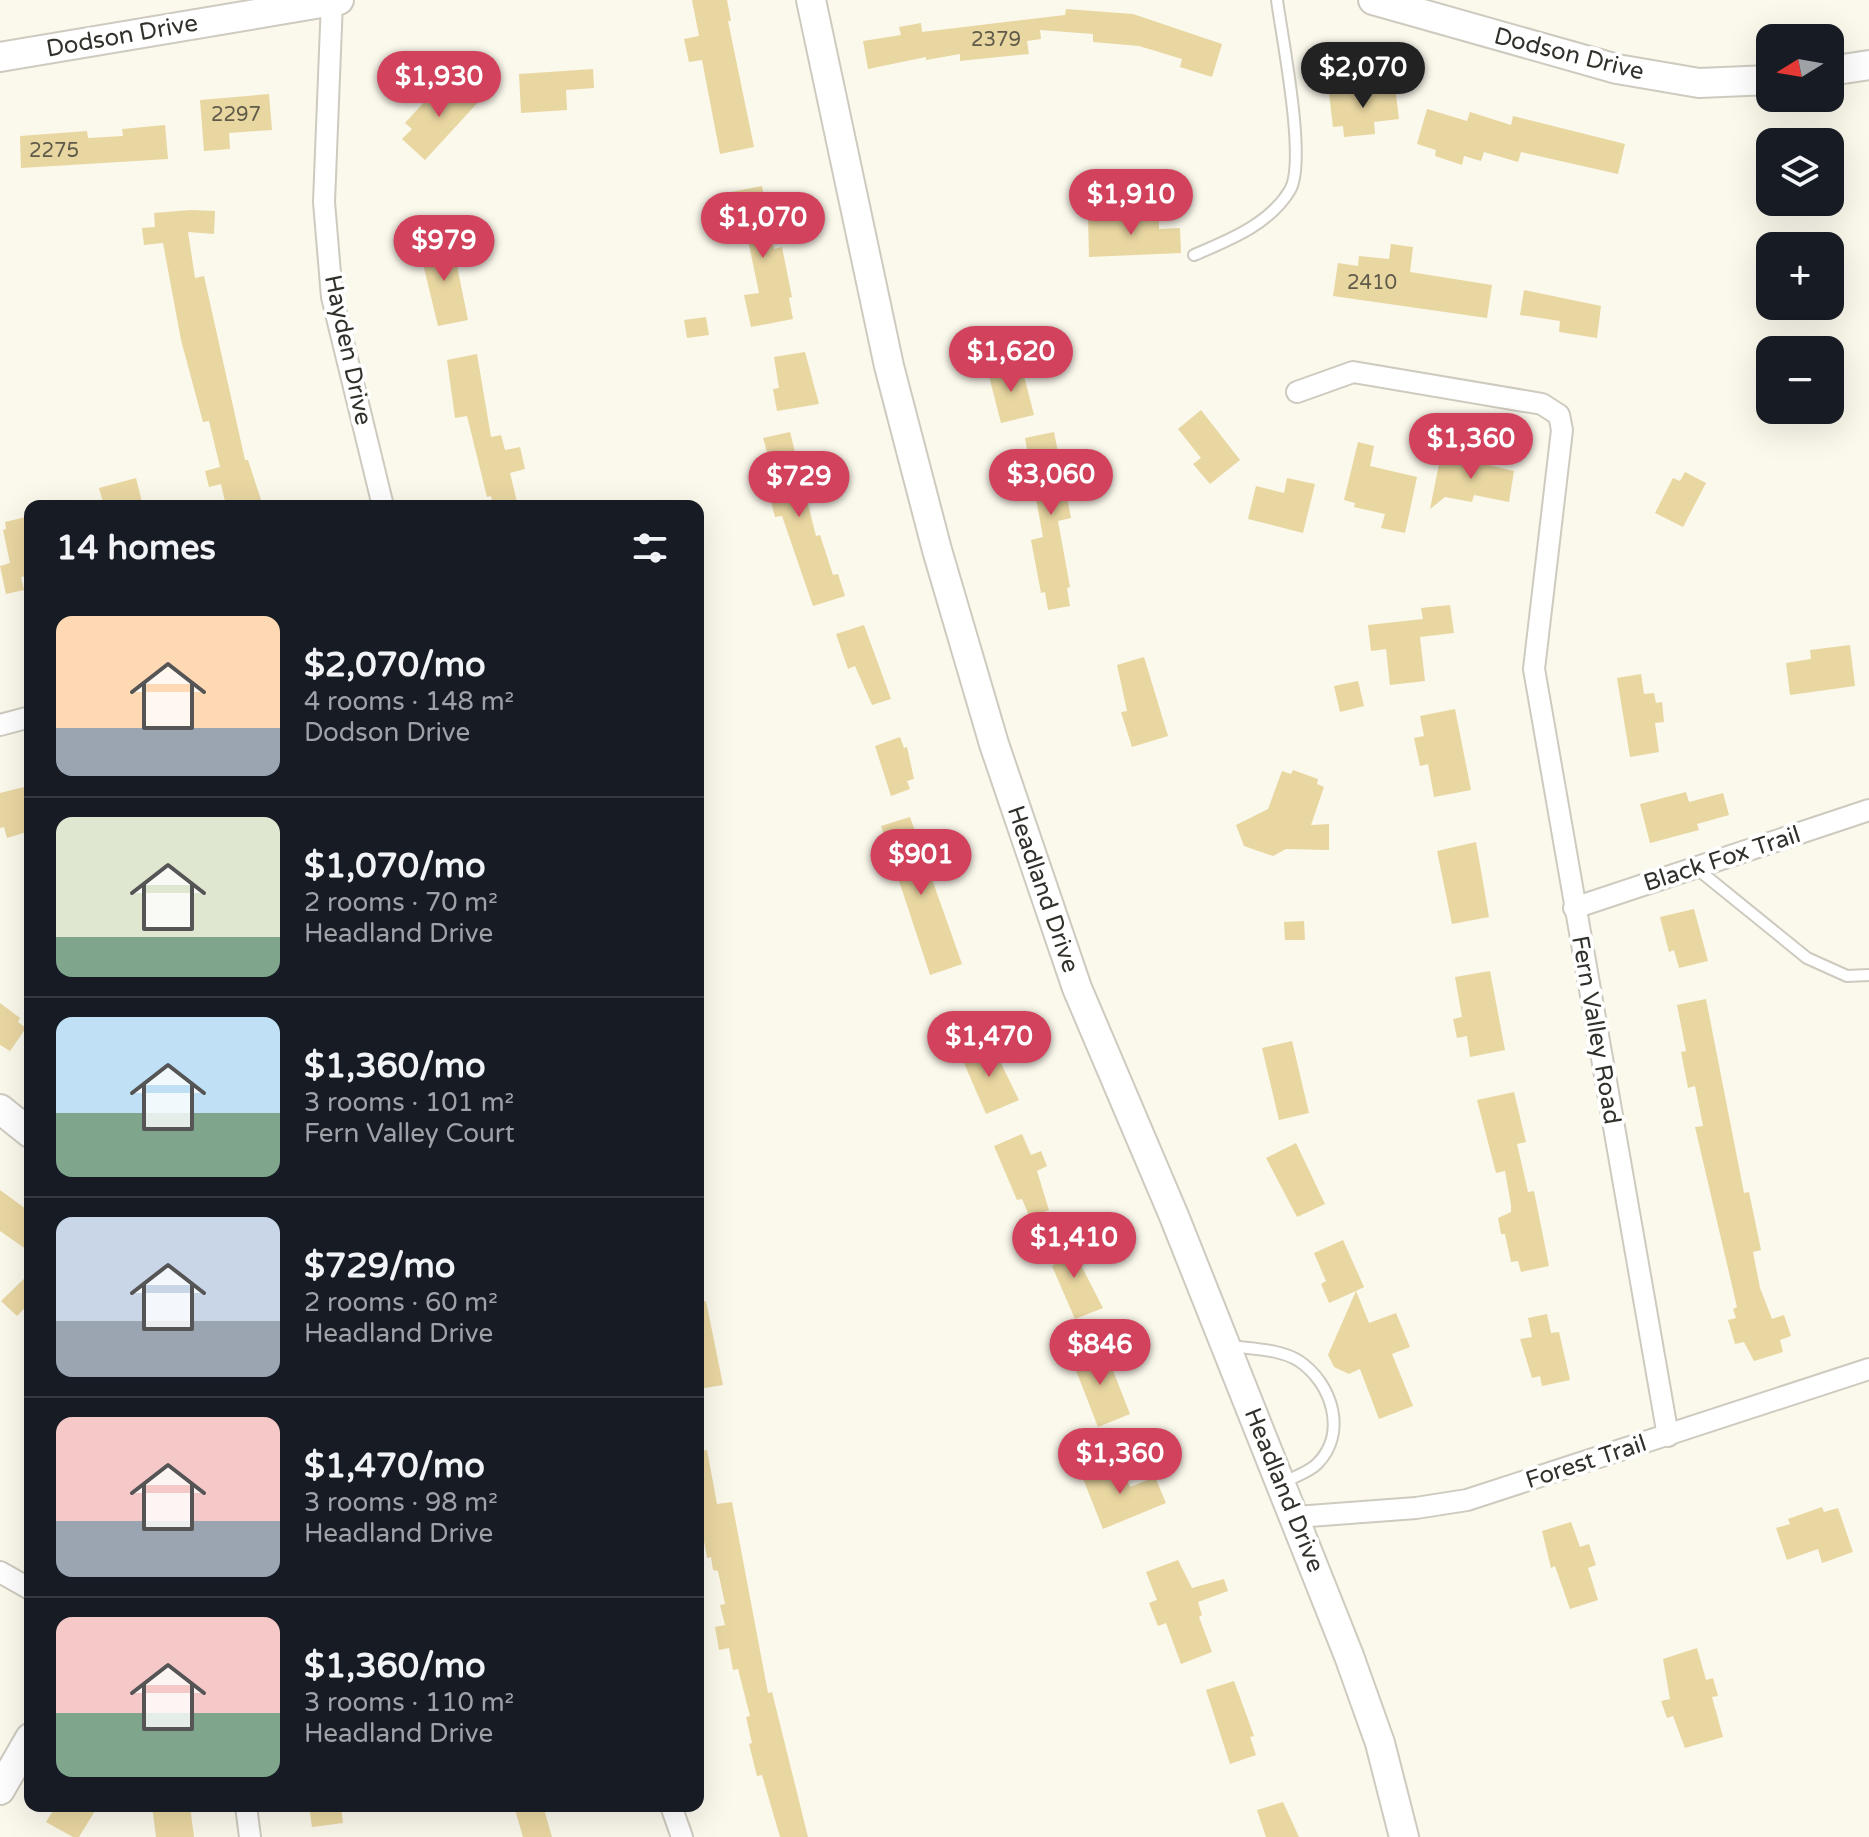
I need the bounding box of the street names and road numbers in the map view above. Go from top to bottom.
street label: Dodson Drive [44,8,200,64]
street label: Dodson Drive [1491,21,1647,87]
street label: Hayden Drive [318,272,378,428]
street label: Headland Drive [1001,802,1085,976]
street label: Black Fox Trail [1640,820,1804,898]
street label: Fern Valley Road [1565,933,1627,1127]
street label: Headland Drive [1238,1404,1330,1576]
street label: Forest Trail [1522,1429,1650,1495]

